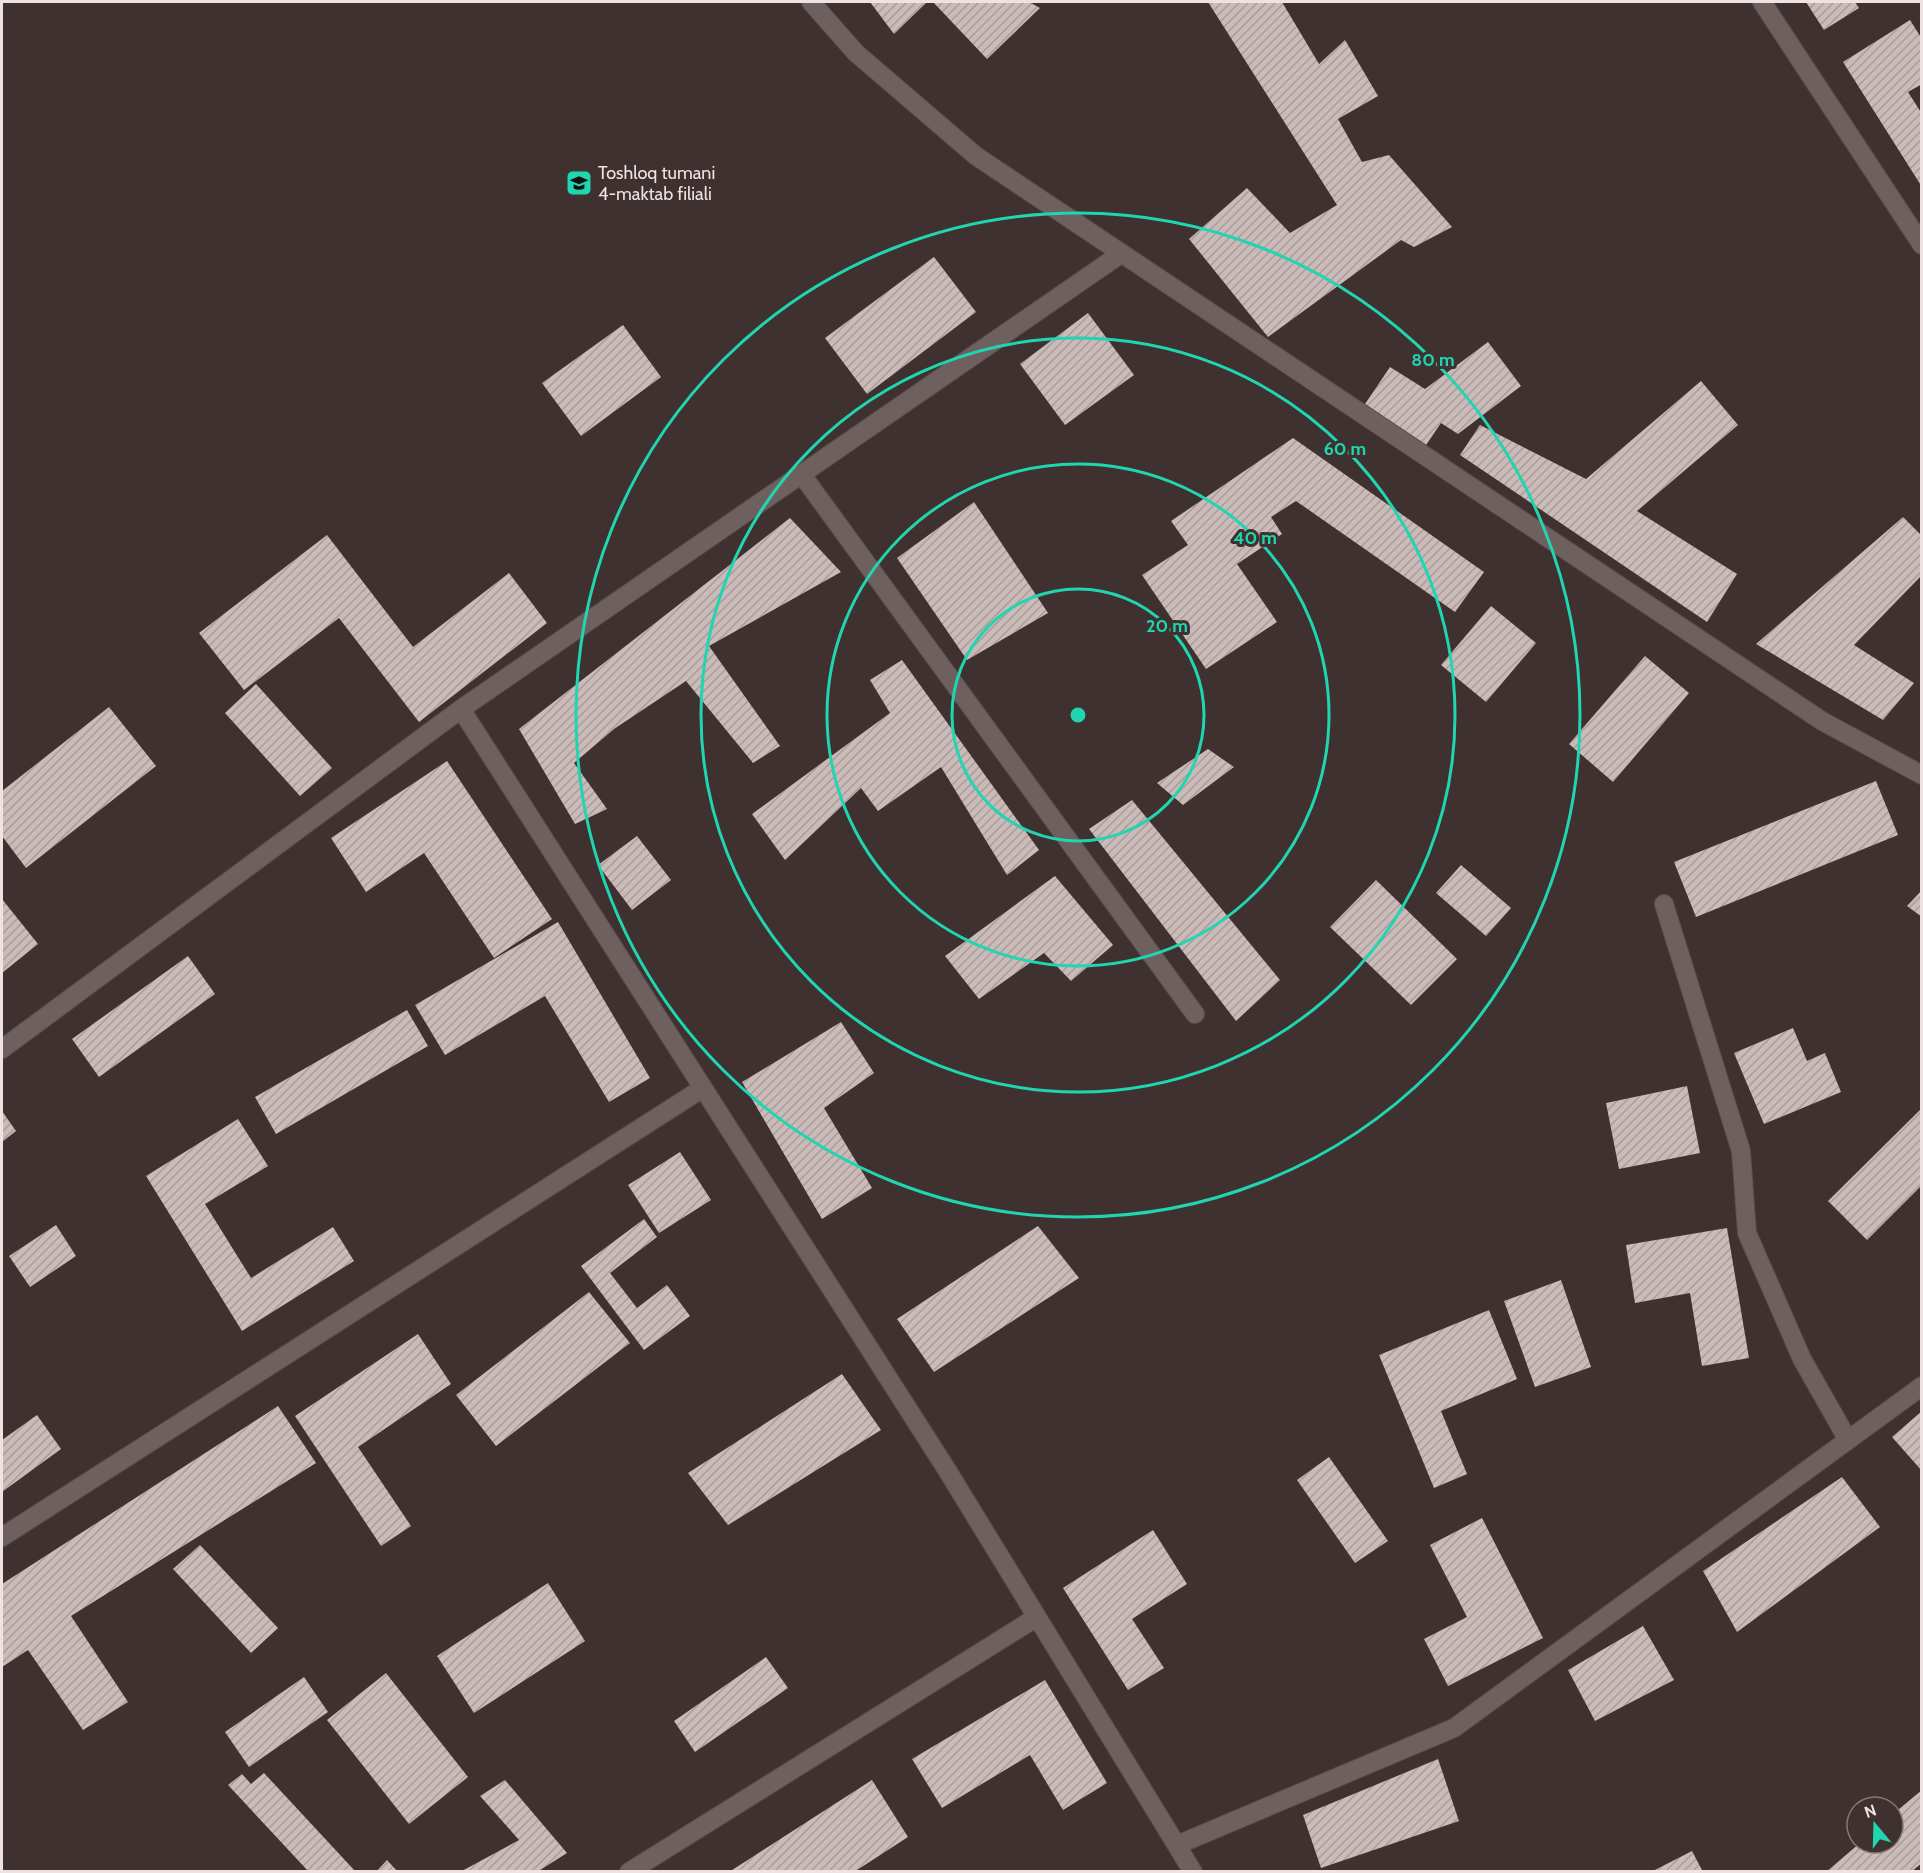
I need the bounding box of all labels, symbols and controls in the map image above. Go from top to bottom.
place label: Toshloq tumani 4-maktab filiali [598,162,715,205]
school or university icon: Toshloq tumani 4-maktab filiali [564,168,594,198]
text: 80 m [1411,349,1455,371]
text: 60 m [1324,438,1366,460]
text: 40 m [1233,527,1277,549]
text: 20 m [1146,615,1188,637]
centre of rings [1068,705,1088,725]
north arrow [1845,1795,1905,1855]
text: N [1862,1800,1879,1822]

